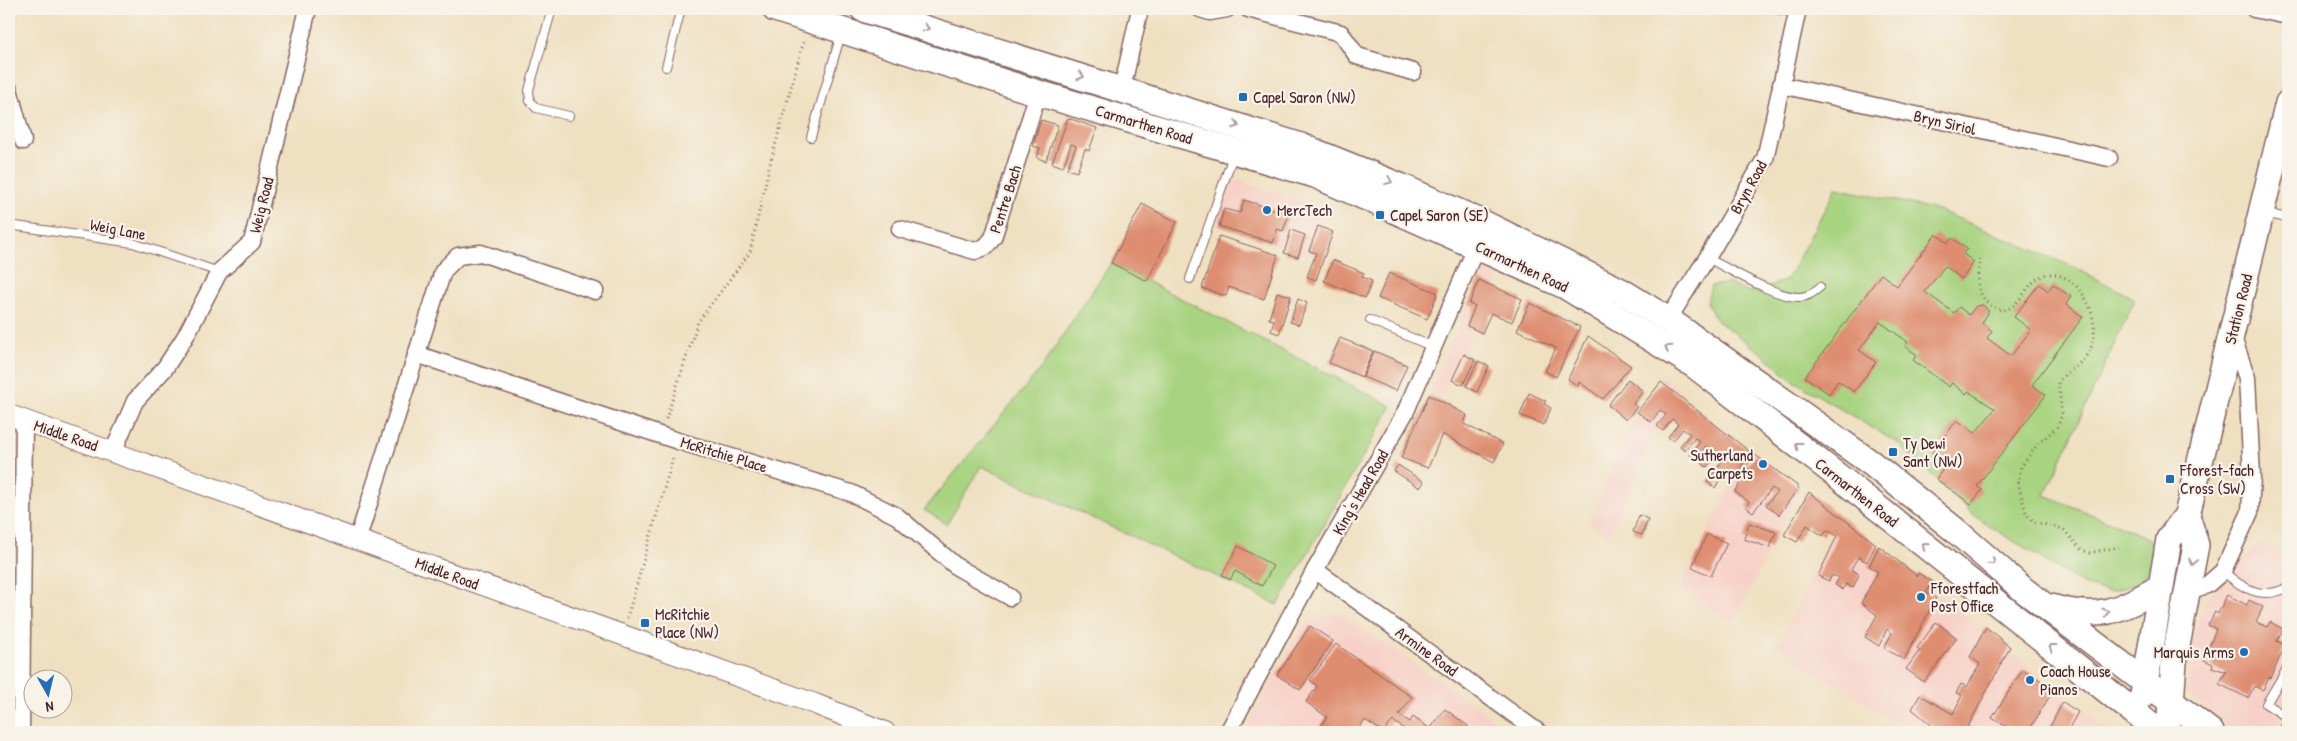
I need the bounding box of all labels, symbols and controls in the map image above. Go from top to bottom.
one-way arrow [921,23,930,33]
one-way arrow [1077,71,1085,81]
place label: Capel Saron (NW) [1253,86,1356,108]
marker: Capel Saron (NW) [1237,91,1249,103]
street label: Carmarthen Road [1093,99,1195,149]
street label: Bryn Siriol [1912,104,1979,140]
one-way arrow [1232,120,1240,130]
street label: Bryn Road [1724,156,1772,218]
street label: Pentre Bach [984,162,1026,236]
street label: Weig Road [243,175,279,235]
one-way arrow [1384,175,1393,185]
place label: MercTech [1277,199,1332,221]
marker: MercTech [1261,204,1273,216]
place label: Capel Saron (SE) [1390,204,1489,226]
marker: Capel Saron (SE) [1374,209,1386,221]
street label: Weig Lane [88,213,148,245]
street label: Carmarthen Road [1472,235,1572,297]
street label: Station Road [2219,272,2257,346]
one-way arrow [1664,345,1673,354]
street label: Middle Road [31,414,101,456]
street label: McRitchie Place [678,430,771,478]
place label: Ty Dewi Sant (NW) [1903,432,1963,472]
one-way arrow [1794,442,1804,451]
place label: Sutherland Carpets [1691,444,1753,484]
street label: King's Head Road [1327,445,1393,539]
marker: Ty Dewi Sant (NW) [1887,446,1899,458]
street label: Carmarthen Road [1811,452,1903,532]
marker: Sutherland Carpets [1757,458,1769,470]
place label: Fforest-fach Cross (SW) [2179,459,2254,499]
marker: Fforest-fach Cross (SW) [2164,473,2176,485]
one-way arrow [1921,543,1931,552]
street label: Middle Road [412,551,482,595]
one-way arrow [1986,556,1995,565]
one-way arrow [2188,558,2199,566]
place label: Fforestfach Post Office [1930,577,1999,617]
marker: Fforestfach Post Office [1915,591,1927,603]
place label: McRitchie Place (NW) [655,603,719,643]
one-way arrow [2101,607,2109,617]
marker: McRitchie Place (NW) [639,617,651,629]
street label: Armine Road [1391,621,1463,681]
place label: Marquis Arms [2154,641,2234,663]
one-way arrow [2049,645,2058,653]
marker: Marquis Arms [2238,646,2250,658]
place label: Coach House Pianos [2040,660,2112,700]
north arrow [22,668,72,718]
marker: Coach House Pianos [2024,674,2036,686]
text: N [44,697,55,717]

